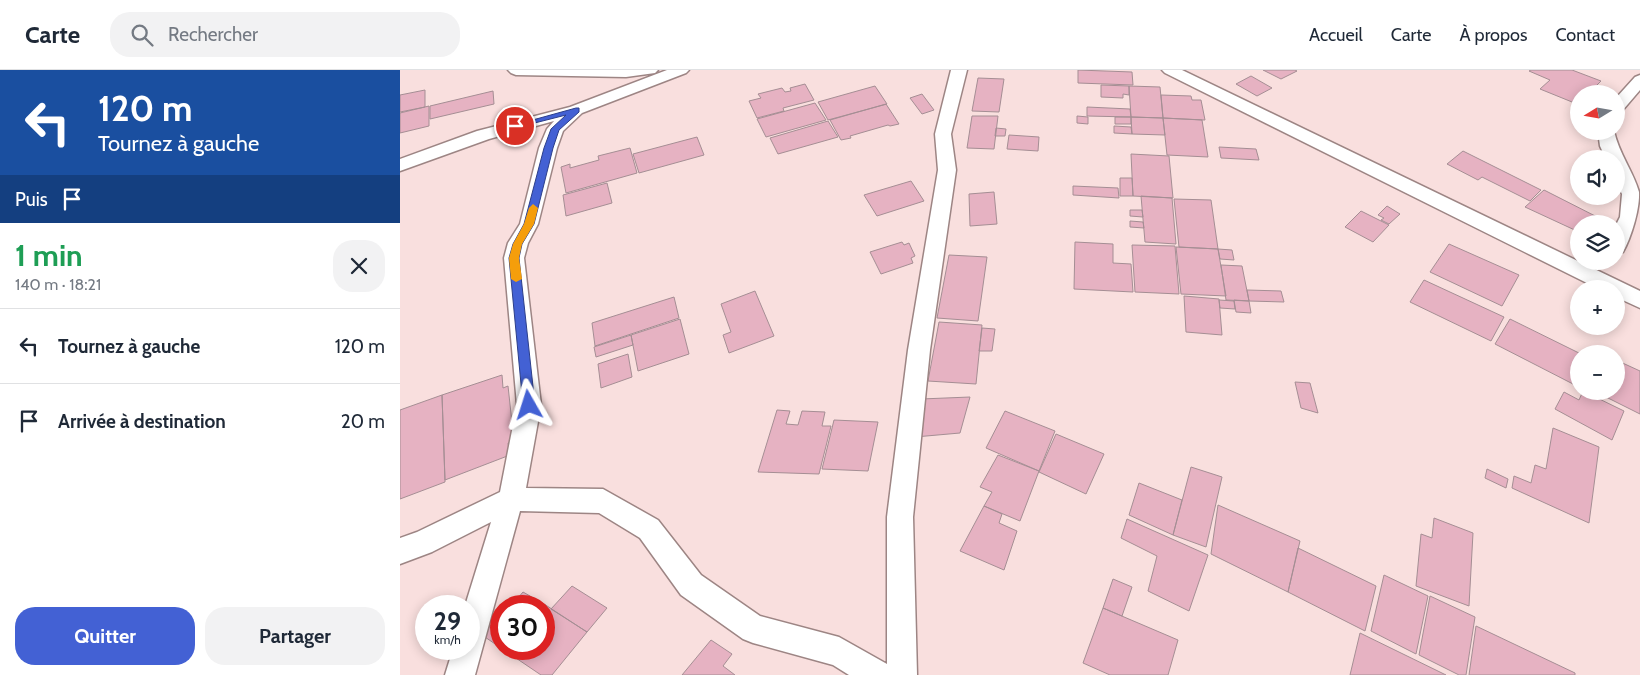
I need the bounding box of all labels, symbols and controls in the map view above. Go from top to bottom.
search box [110,12,460,57]
text: Carte [25,20,80,49]
icon: search [128,21,156,49]
text: Rechercher [168,23,258,46]
text: Accueil [1309,24,1363,46]
text: Carte [1391,24,1431,46]
text: À propos [1459,24,1527,46]
text: Contact [1555,24,1615,46]
north arrow [1570,85,1625,140]
map controls [1570,85,1625,400]
text: 120 m [98,87,192,130]
icon: left [15,90,80,155]
pin [494,105,536,147]
icon: arrive [501,112,529,140]
text: Tournez à gauche [98,130,259,157]
button: sound [1570,150,1625,205]
icon: arrive [58,185,86,213]
text: Puis [15,188,48,211]
button: layers [1570,215,1625,270]
text: 1 min [15,237,83,274]
button: close [333,240,385,292]
text: 140 m · 18:21 [15,275,101,294]
button: + [1570,280,1625,335]
icon: left [15,332,43,360]
text: Tournez à gauche [58,335,200,358]
text: 120 m [335,335,385,358]
button: − [1570,345,1625,400]
position arrow [502,378,554,430]
icon: arrive [15,407,43,435]
text: Arrivée à destination [58,410,226,433]
text: 20 m [341,410,385,433]
speed limit sign: 30 [490,595,555,660]
text: 29 [434,606,461,636]
button: Quitter [15,607,195,665]
button: Partager [205,607,385,665]
text: km/h [434,632,461,647]

